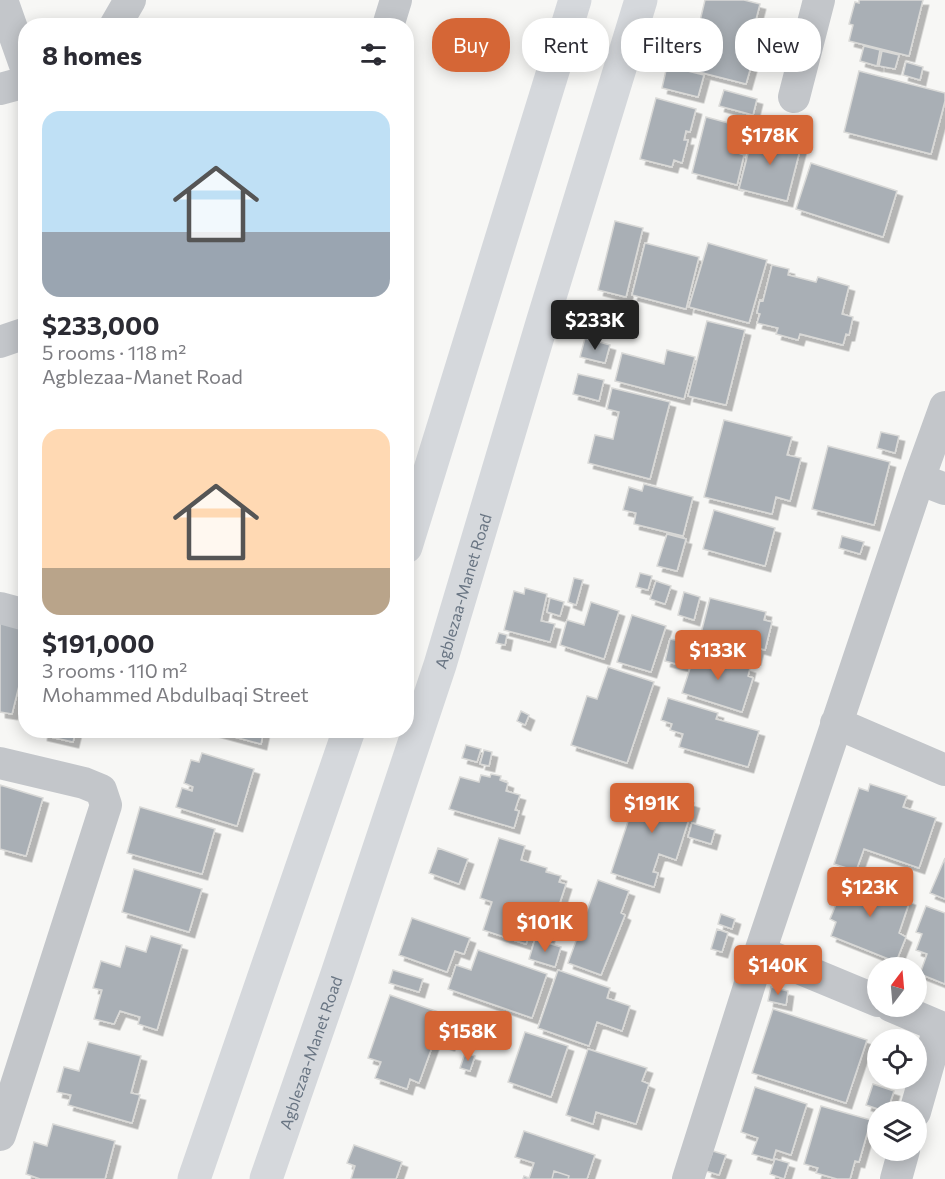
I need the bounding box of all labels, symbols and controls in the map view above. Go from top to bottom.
chip: Buy [432,18,510,72]
chip: Rent [522,18,609,72]
chip: Filters [621,18,723,72]
chip: New [735,18,821,72]
icon: filters [357,38,390,71]
text: 8 homes [42,39,142,70]
pin: $178K [728,115,812,166]
text: $178K [741,122,799,146]
icon: home [162,150,270,258]
pin: $233K [553,300,637,351]
text: $233K [565,307,625,331]
text: $233,000 [42,309,159,340]
text: 5 rooms · 118 m² [42,340,186,364]
text: Agblezaa-Manet Road [42,364,243,388]
icon: home [162,468,270,576]
street label: Agblezaa-Manet Road [430,511,494,671]
text: $191,000 [42,627,154,658]
pin: $133K [676,630,760,681]
text: $133K [689,637,747,661]
text: 3 rooms · 110 m² [42,658,187,682]
text: Mohammed Abdulbaqi Street [42,682,309,706]
pin: $191K [610,783,694,834]
text: $191K [624,790,680,814]
pin: $123K [828,867,912,918]
text: $123K [841,874,899,898]
pin: $101K [503,902,587,953]
text: $101K [517,909,573,933]
pin: $140K [736,945,820,996]
text: $140K [748,952,808,976]
north arrow [867,957,927,1017]
map controls [867,957,927,1161]
street label: Agblezaa-Manet Road [275,973,345,1131]
pin: $158K [426,1011,510,1062]
text: $158K [439,1018,497,1042]
button: locate [867,1029,927,1089]
button: layers [867,1101,927,1161]

